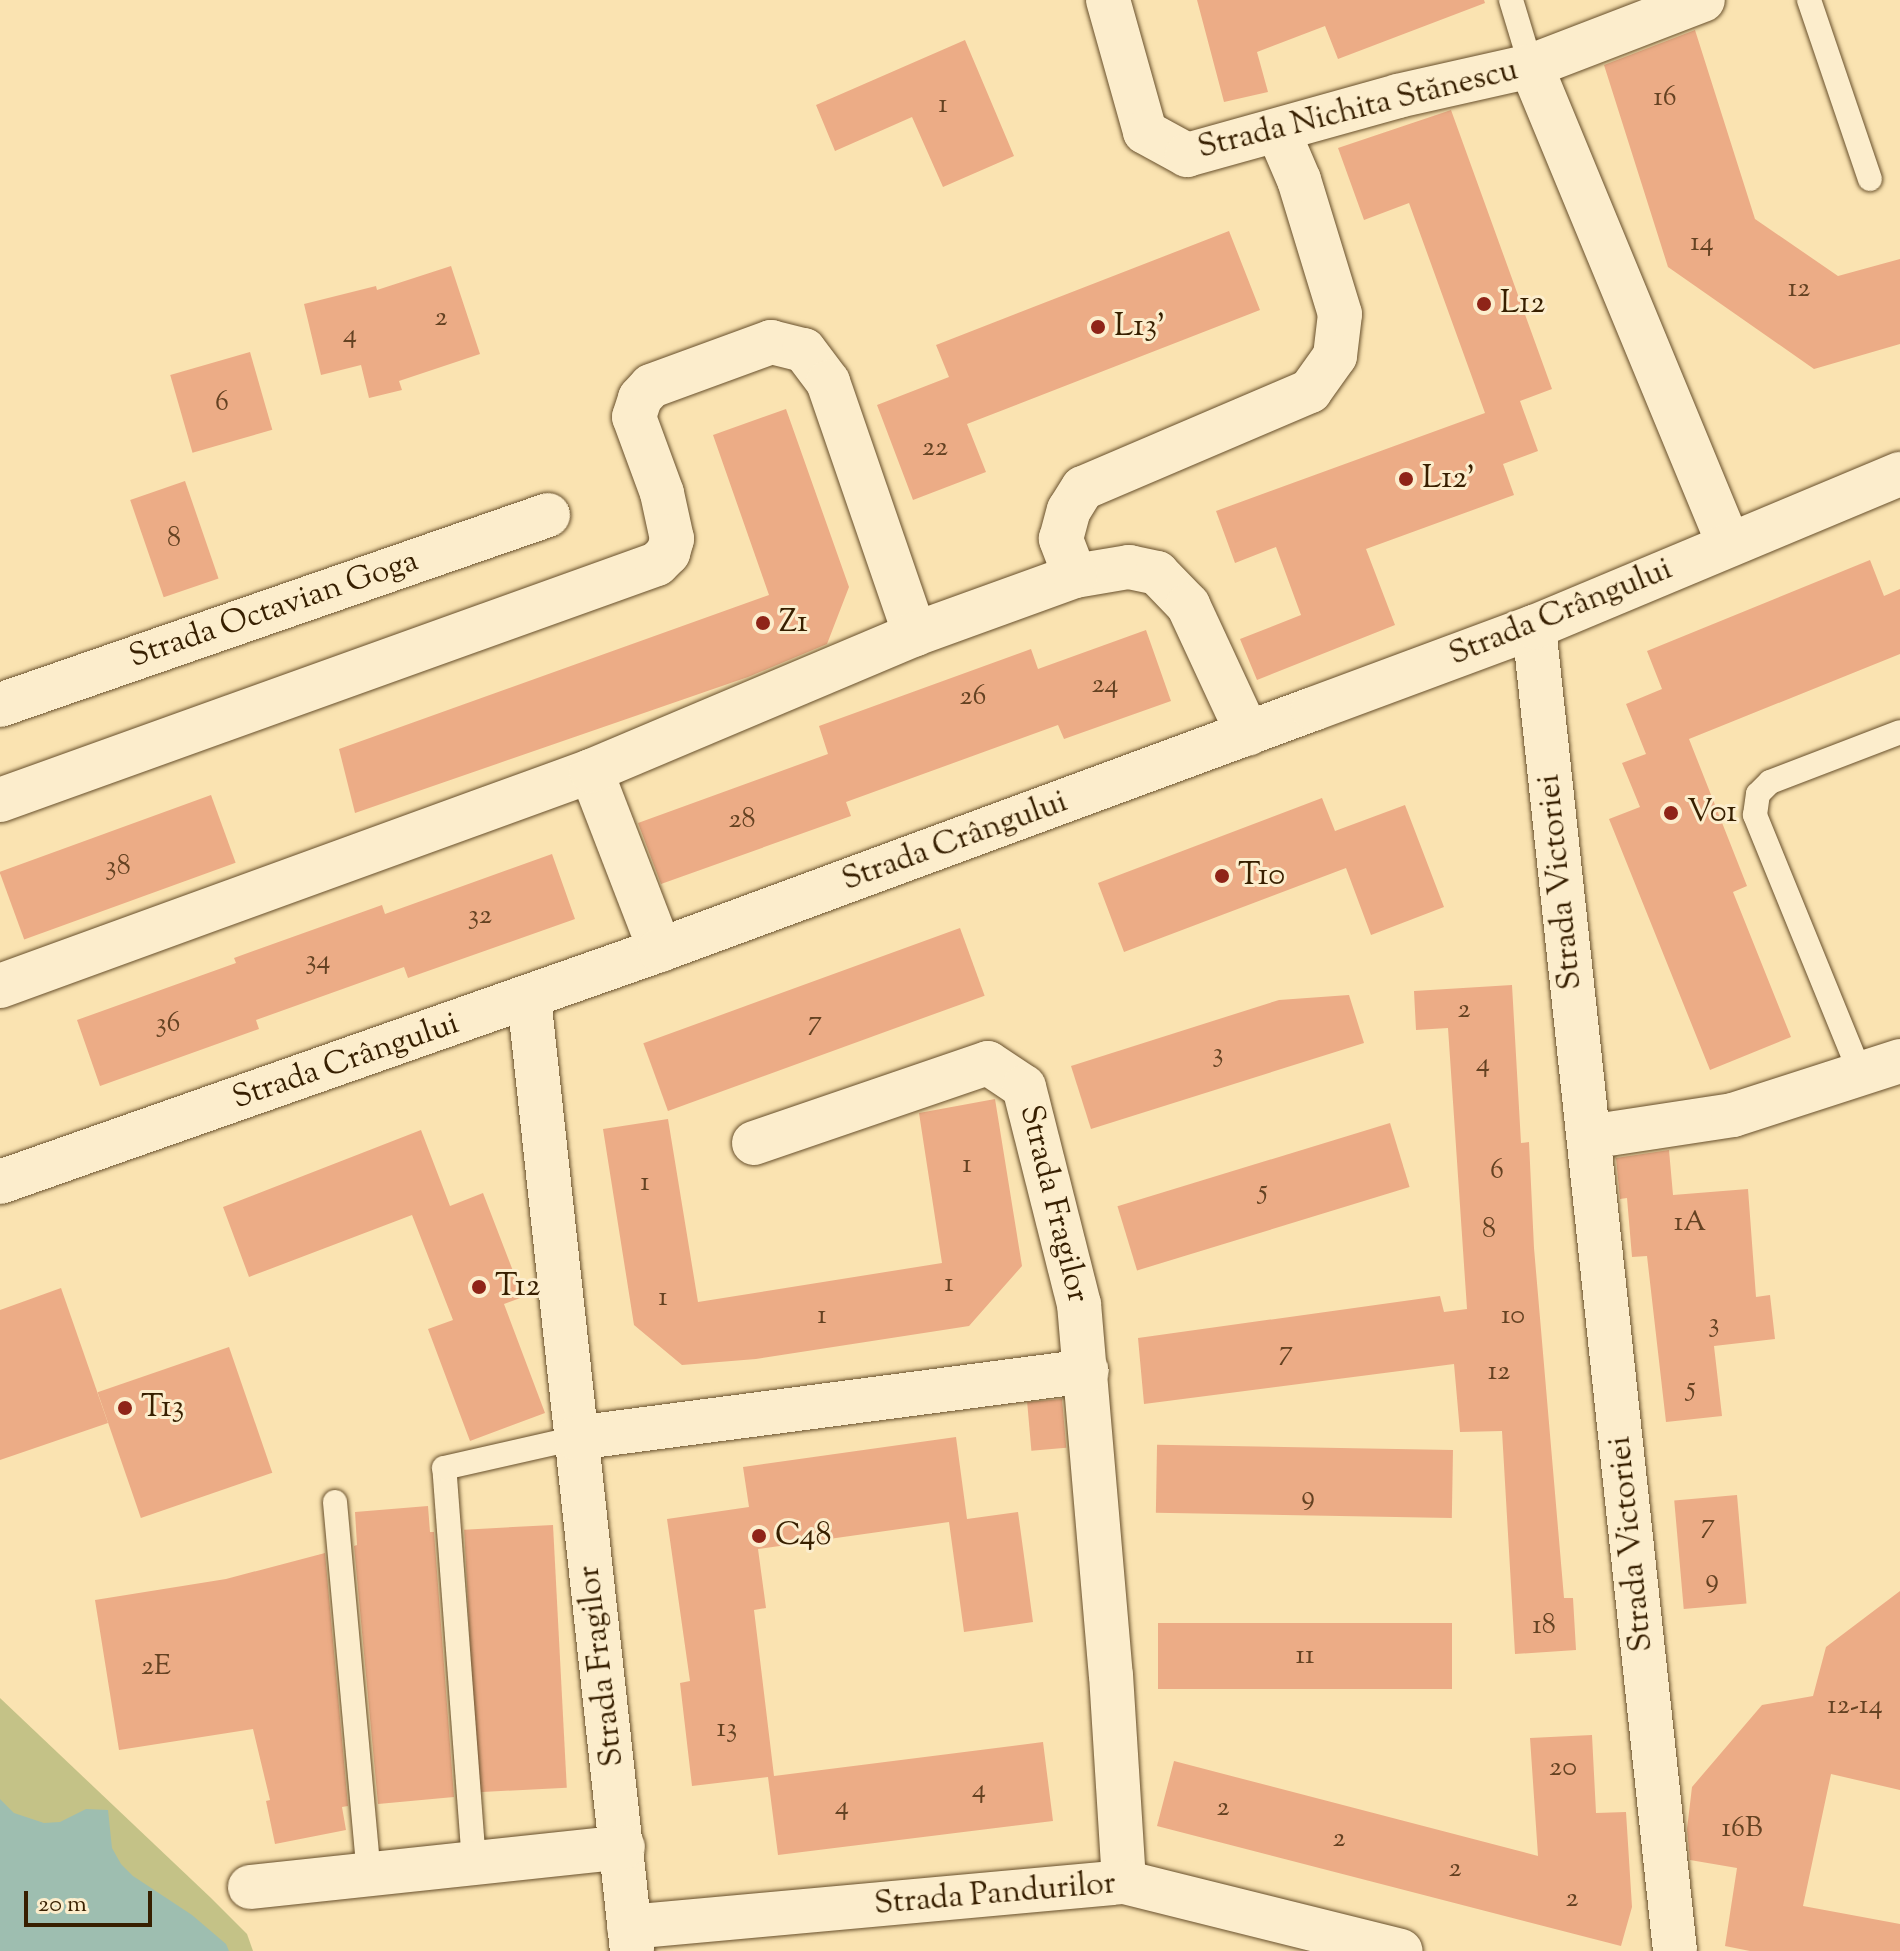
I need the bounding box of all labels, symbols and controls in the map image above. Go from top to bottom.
street label: Strada Nichita Stănescu [1194,52,1522,168]
house number: 16 [1653,81,1677,115]
house number: 1 [938,88,948,122]
house number: 14 [1690,226,1714,260]
house number: 12 [1788,272,1810,306]
place label: L12 [1500,285,1545,323]
marker: L12 [1475,295,1493,313]
house number: 2 [434,301,448,335]
place label: L13' [1114,308,1165,346]
house number: 4 [343,318,357,352]
marker: L13' [1089,318,1107,336]
house number: 6 [215,386,229,420]
house number: 22 [922,431,948,465]
place label: L12' [1422,460,1475,498]
marker: L12' [1397,470,1415,488]
house number: 8 [167,522,181,556]
street label: Strada Octavian Goga [124,542,424,678]
street label: Strada Crângului [1444,551,1678,675]
place label: Z1 [779,604,808,642]
marker: Z1 [754,614,772,632]
house number: 24 [1091,668,1119,702]
house number: 26 [959,680,987,714]
street label: Strada Victoriei [1531,772,1591,992]
street label: Strada Crângului [837,783,1073,901]
place label: V01 [1687,794,1737,832]
house number: 28 [728,803,756,837]
marker: V01 [1662,804,1680,822]
house number: 38 [105,850,131,884]
place label: T10 [1238,857,1285,895]
marker: T10 [1213,867,1231,885]
house number: 32 [468,899,492,933]
house number: 34 [305,944,331,978]
house number: 2 [1457,993,1471,1027]
street label: Strada Crângului [228,1005,464,1119]
house number: 7 [808,1005,822,1039]
house number: 36 [156,1007,180,1041]
house number: 3 [1212,1037,1224,1071]
house number: 4 [1476,1047,1490,1081]
street label: Strada Fragilor [1010,1101,1096,1307]
house number: 1 [962,1148,972,1182]
house number: 6 [1490,1154,1504,1188]
house number: 1 [640,1166,650,1200]
house number: 5 [1258,1174,1268,1208]
house number: 1A [1674,1206,1706,1240]
house number: 8 [1482,1213,1496,1247]
house number: 1 [944,1267,954,1301]
place label: T12 [495,1268,541,1306]
marker: T12 [470,1278,488,1296]
house number: 1 [658,1281,668,1315]
house number: 1 [817,1299,827,1333]
house number: 10 [1501,1299,1525,1333]
house number: 3 [1708,1307,1720,1341]
house number: 7 [1279,1335,1293,1369]
house number: 12 [1488,1355,1510,1389]
house number: 5 [1686,1371,1696,1405]
place label: T13 [141,1389,184,1427]
marker: T13 [116,1399,134,1417]
street label: Strada Victoriei [1602,1434,1662,1654]
house number: 9 [1301,1480,1315,1514]
house number: 7 [1701,1508,1715,1542]
place label: C48 [775,1517,832,1555]
marker: C48 [750,1527,768,1545]
street label: Strada Fragilor [571,1563,633,1769]
house number: 9 [1705,1563,1719,1597]
house number: 18 [1532,1609,1556,1643]
house number: 11 [1295,1639,1315,1673]
house number: 2E [141,1650,171,1684]
house number: 12-14 [1827,1689,1883,1723]
house number: 13 [717,1712,737,1746]
house number: 20 [1549,1751,1577,1785]
house number: 4 [972,1773,986,1807]
house number: 4 [835,1790,849,1824]
house number: 2 [1216,1791,1230,1825]
house number: 16B [1721,1812,1763,1846]
house number: 2 [1332,1822,1346,1856]
house number: 2 [1448,1852,1462,1886]
street label: Strada Pandurilor [873,1865,1117,1925]
scale bar [28,1875,156,1925]
house number: 2 [1565,1882,1579,1916]
text: 20 m [38,1888,87,1922]

